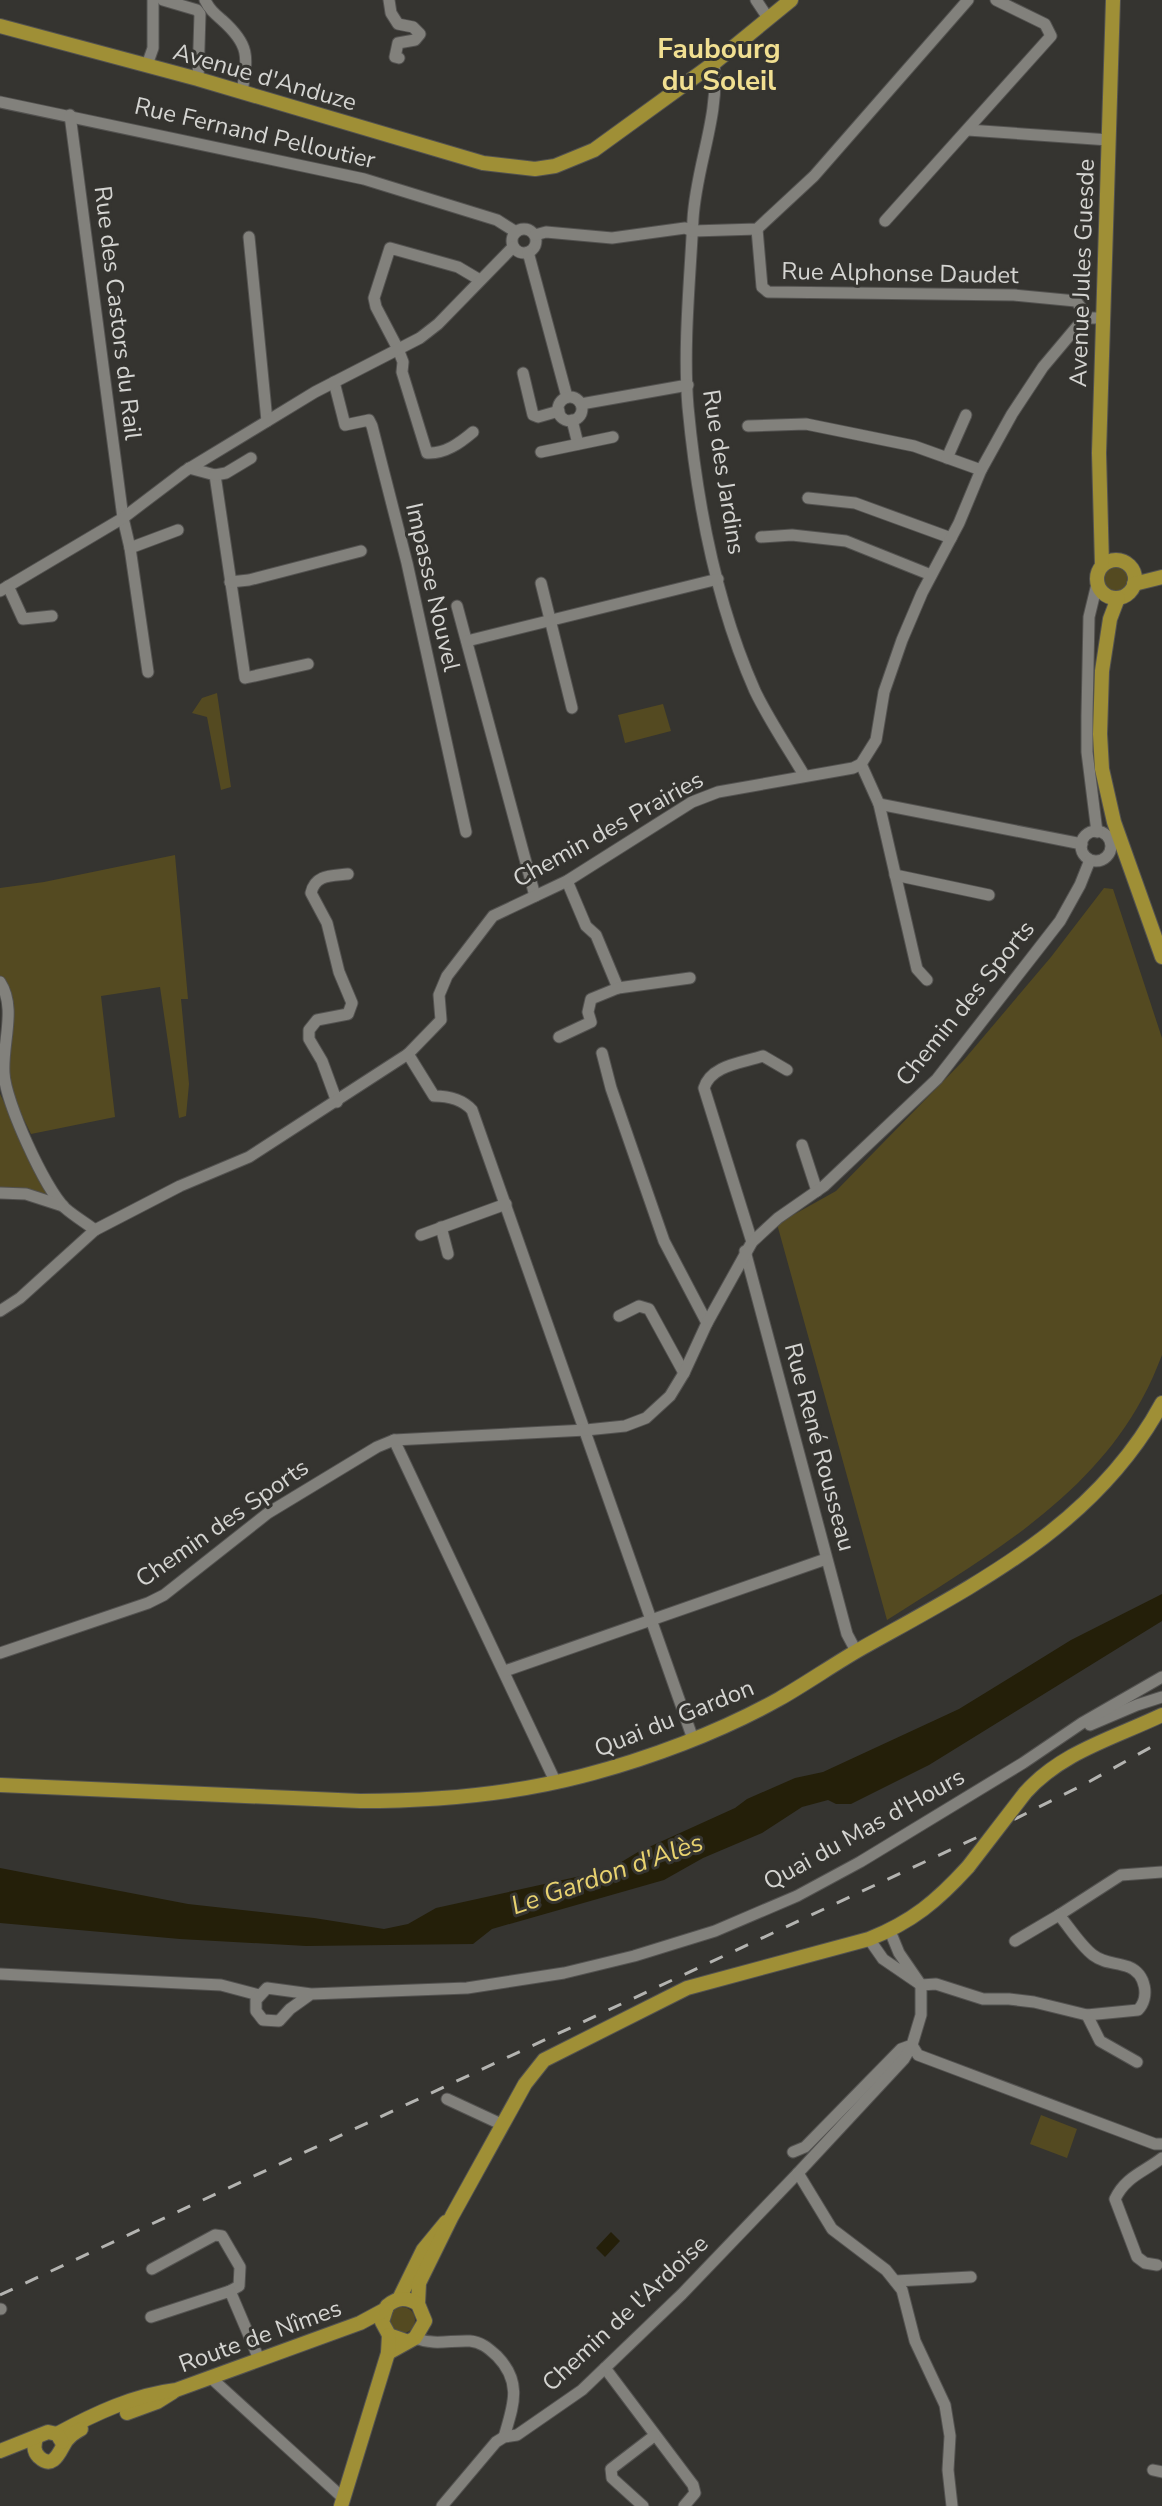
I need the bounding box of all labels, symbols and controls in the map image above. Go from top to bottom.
district label: Faubourg du Soleil [657,30,781,100]
street label: Avenue d'Anduze [170,36,360,118]
street label: Rue Fernand Pelloutier [131,90,379,176]
street label: Avenue Jules Guesde [1062,158,1102,388]
street label: Rue des Castors du Rail [87,184,149,442]
street label: Rue Alphonse Daudet [781,255,1019,291]
street label: Rue des Jardins [695,387,753,557]
street label: Impasse Nouvel [398,500,468,674]
street label: Chemin des Prairies [507,763,709,895]
street label: Chemin des Sports [888,914,1042,1092]
street label: Rue René Rousseau [777,1339,863,1555]
street label: Chemin des Sports [129,1451,315,1595]
street label: Quai du Gardon [589,1671,759,1765]
street label: Quai du Mas d'Hours [758,1760,970,1898]
water label: Le Gardon d'Alès [506,1825,708,1923]
street label: Chemin de l'Ardoise [535,2228,715,2398]
street label: Route de Nîmes [174,2292,346,2380]

